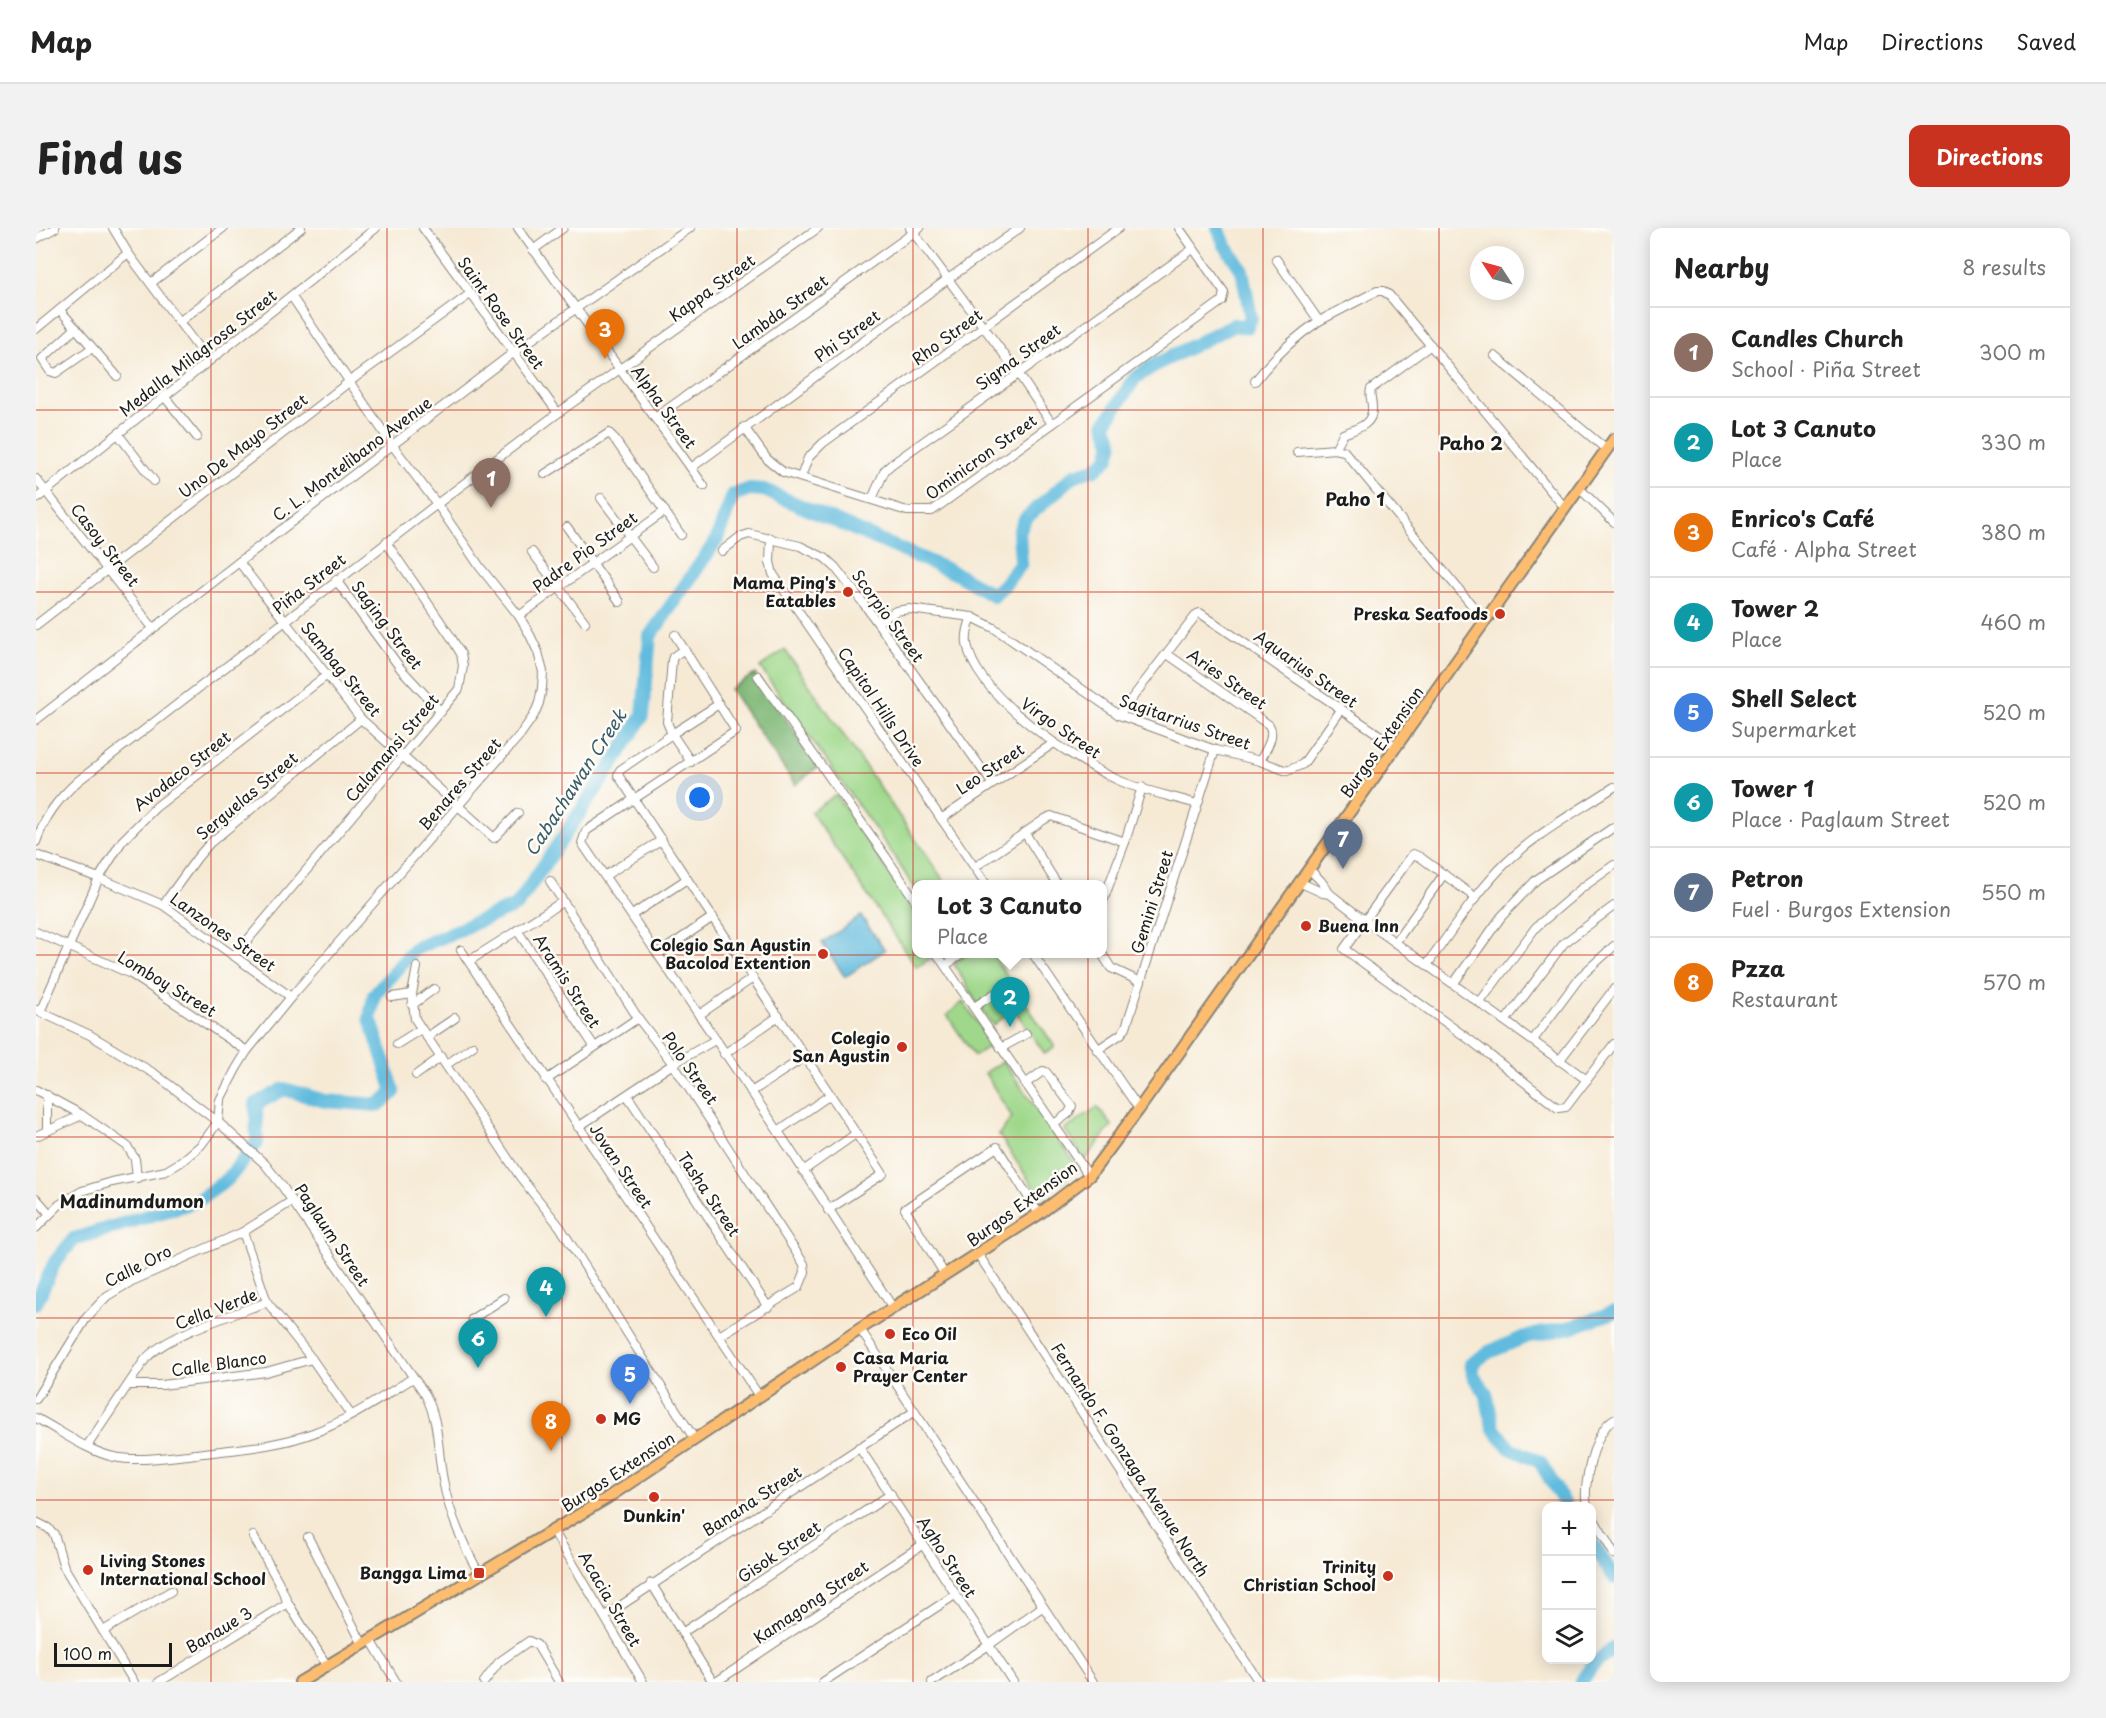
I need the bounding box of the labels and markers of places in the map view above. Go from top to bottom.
pin: 3 [586,310,624,359]
pin: 1 [472,458,510,508]
place label: Mama Ping's Eatables [733,570,836,612]
marker: Mama Ping's Eatables [841,585,855,599]
place label: Preska Seafoods [1353,601,1488,625]
marker: Preska Seafoods [1493,607,1507,621]
pin: 7 [1324,820,1362,869]
place label: Buena Inn [1318,913,1399,937]
marker: Buena Inn [1299,919,1313,933]
place label: Colegio San Agustin Bacolod Extention [650,932,811,974]
marker: Colegio San Agustin Bacolod Extention [816,947,830,961]
pin: 2 [990,978,1030,1027]
place label: Colegio San Agustin [792,1025,890,1067]
marker: Colegio San Agustin [895,1040,909,1054]
pin: 4 [526,1268,566,1317]
pin: 6 [458,1318,498,1368]
place label: Eco Oil [902,1321,957,1345]
marker: Eco Oil [883,1327,897,1341]
place label: Casa Maria Prayer Center [853,1345,968,1387]
pin: 5 [610,1354,650,1404]
marker: Casa Maria Prayer Center [834,1360,848,1374]
pin: 8 [532,1402,570,1451]
place label: MG [613,1406,641,1430]
marker: MG [594,1412,608,1426]
marker: Dunkin' [647,1490,661,1504]
place label: Dunkin' [623,1503,685,1527]
place label: Living Stones International School [100,1548,266,1590]
place label: Trinity Christian School [1243,1554,1376,1596]
place label: Bangga Lima [360,1560,467,1584]
marker: Living Stones International School [81,1563,95,1577]
marker: Bangga Lima [472,1566,486,1580]
marker: Trinity Christian School [1381,1569,1395,1583]

